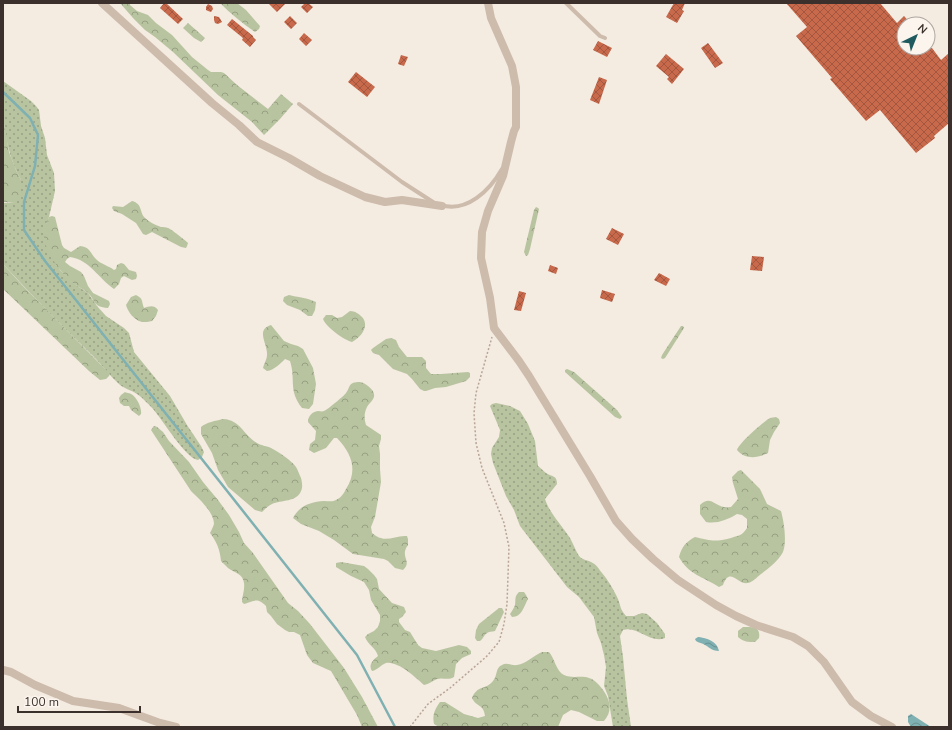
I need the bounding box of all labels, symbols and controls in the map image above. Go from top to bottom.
north arrow [896,16,936,56]
text: N [914,21,931,37]
scale bar [18,688,140,714]
text: 100 m [24,694,59,710]

